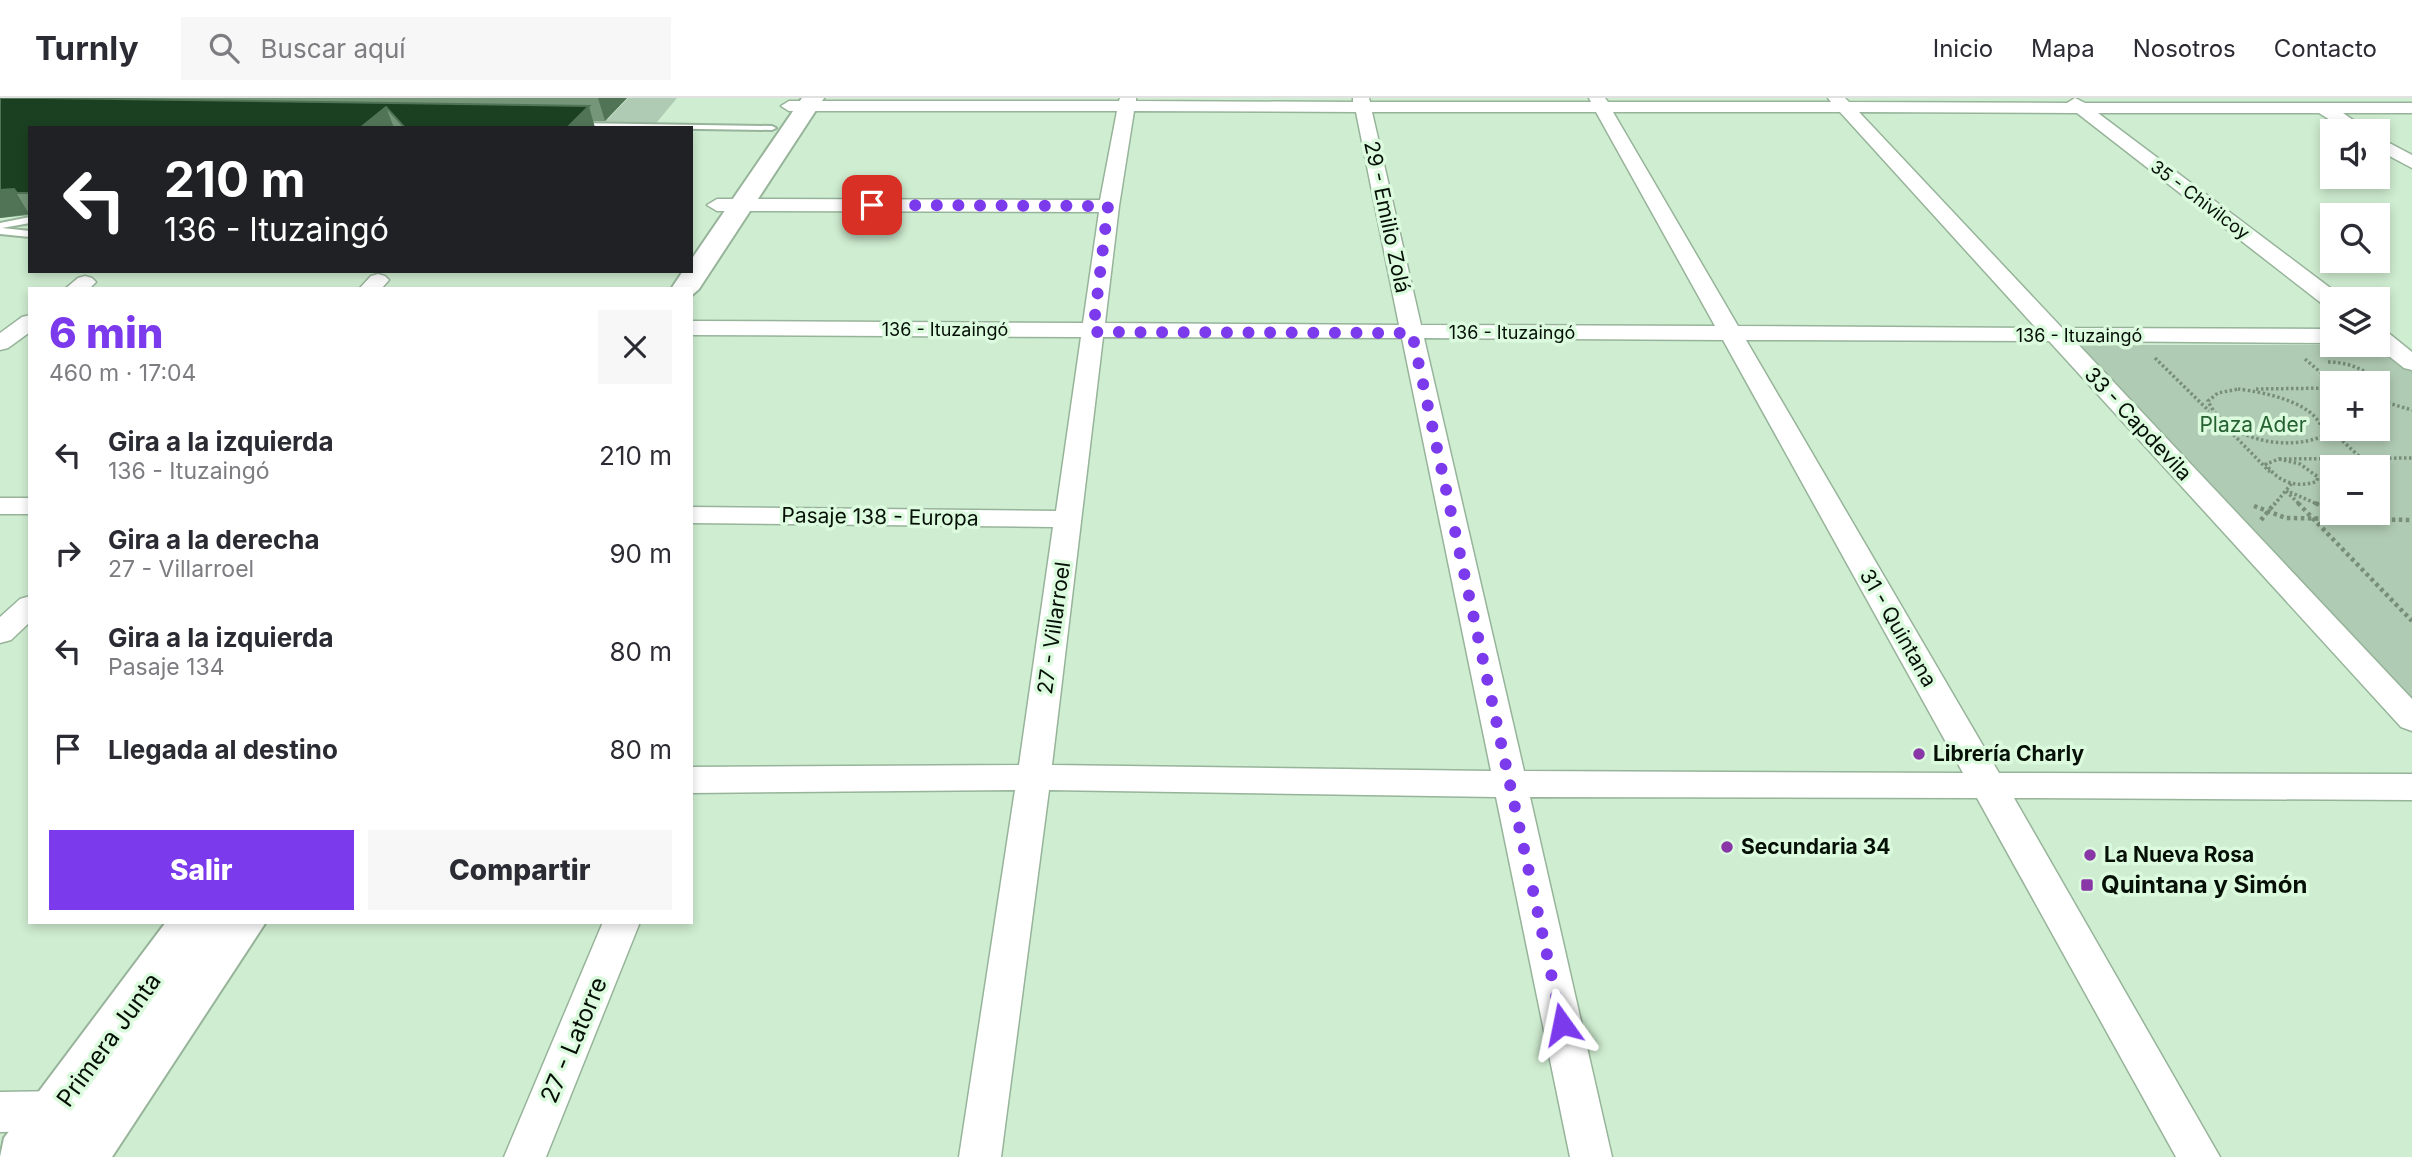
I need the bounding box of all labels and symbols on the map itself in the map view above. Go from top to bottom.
street label: 29 - Emilio Zolá [1359,139,1416,295]
street label: 35 - Chivilcoy [2147,156,2254,244]
pin [842,175,902,235]
street label: 136 - Ituzaingó [882,319,1008,340]
street label: 136 - Ituzaingó [1449,322,1575,343]
street label: 136 - Ituzaingó [2016,325,2142,346]
street label: 33 - Capdevila [2079,362,2197,486]
park label: Plaza Ader [2199,412,2307,437]
street label: Pasaje 138 - Europa [781,502,979,531]
street label: 27 - Villarroel [1032,560,1075,696]
street label: 31 - Quintana [1855,564,1942,691]
place label: Librería Charly [1933,741,2084,766]
marker: Librería Charly [1911,746,1927,762]
place label: Secundaria 34 [1741,834,1891,859]
marker: Secundaria 34 [1719,839,1735,855]
place label: La Nueva Rosa [2104,842,2254,867]
marker: La Nueva Rosa [2082,847,2098,863]
place label: Quintana y Simón [2101,870,2307,899]
marker: Quintana y Simón [2079,877,2095,893]
street label: Primera Junta [50,967,167,1112]
street label: 27 - Latorre [534,973,613,1107]
position arrow [1525,987,1599,1061]

